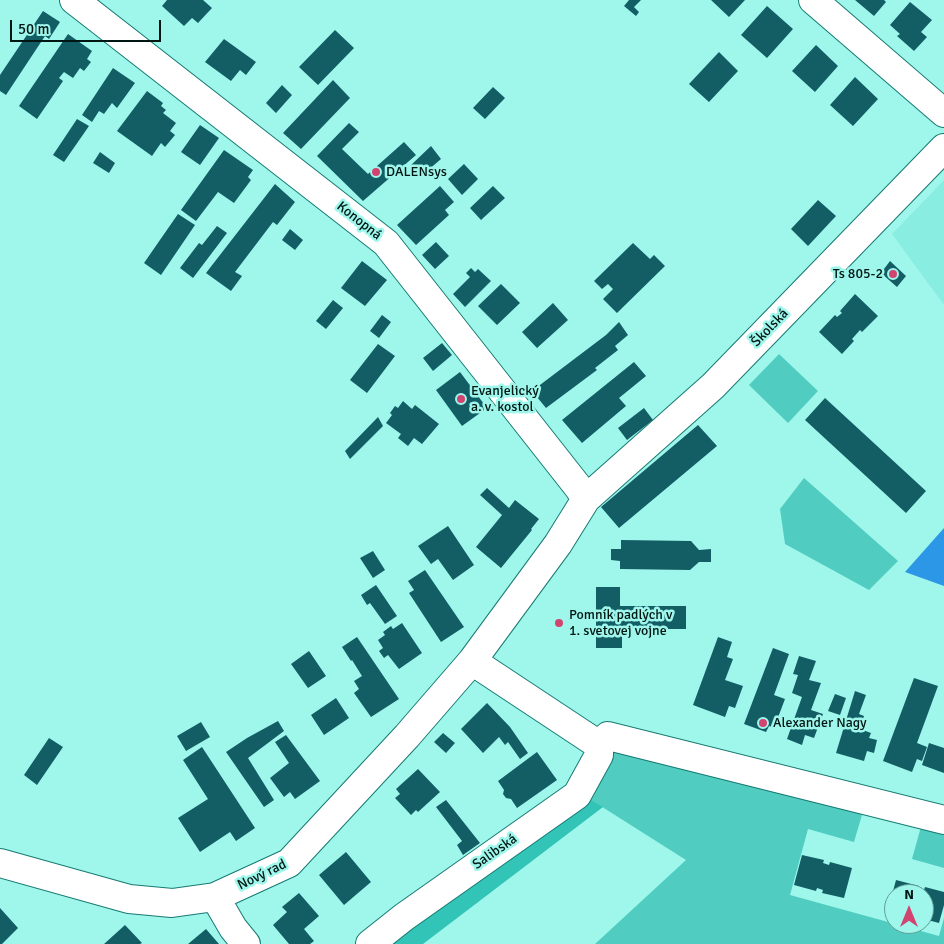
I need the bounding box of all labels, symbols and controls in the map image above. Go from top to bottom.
scale bar [12,10,164,42]
text: 50 m [18,20,49,38]
place label: DALENsys [386,164,447,180]
marker: DALENsys [370,166,382,178]
street label: Konopná [333,198,385,244]
place label: Ts 805-2 [833,266,883,282]
marker: Ts 805-2 [887,268,899,280]
street label: Školská [748,306,792,350]
place label: Evanjelický a. v. kostol [471,383,539,416]
marker: Evanjelický a. v. kostol [455,393,467,405]
place label: Pomník padlých v 1. svetovej vojne [569,607,672,640]
marker: Pomník padlých v 1. svetovej vojne [553,617,565,629]
place label: Alexander Nagy [773,715,867,731]
marker: Alexander Nagy [757,717,769,729]
street label: Salibská [470,831,520,873]
street label: Nový rad [235,856,289,894]
north arrow [884,884,934,934]
text: N [904,886,914,903]

